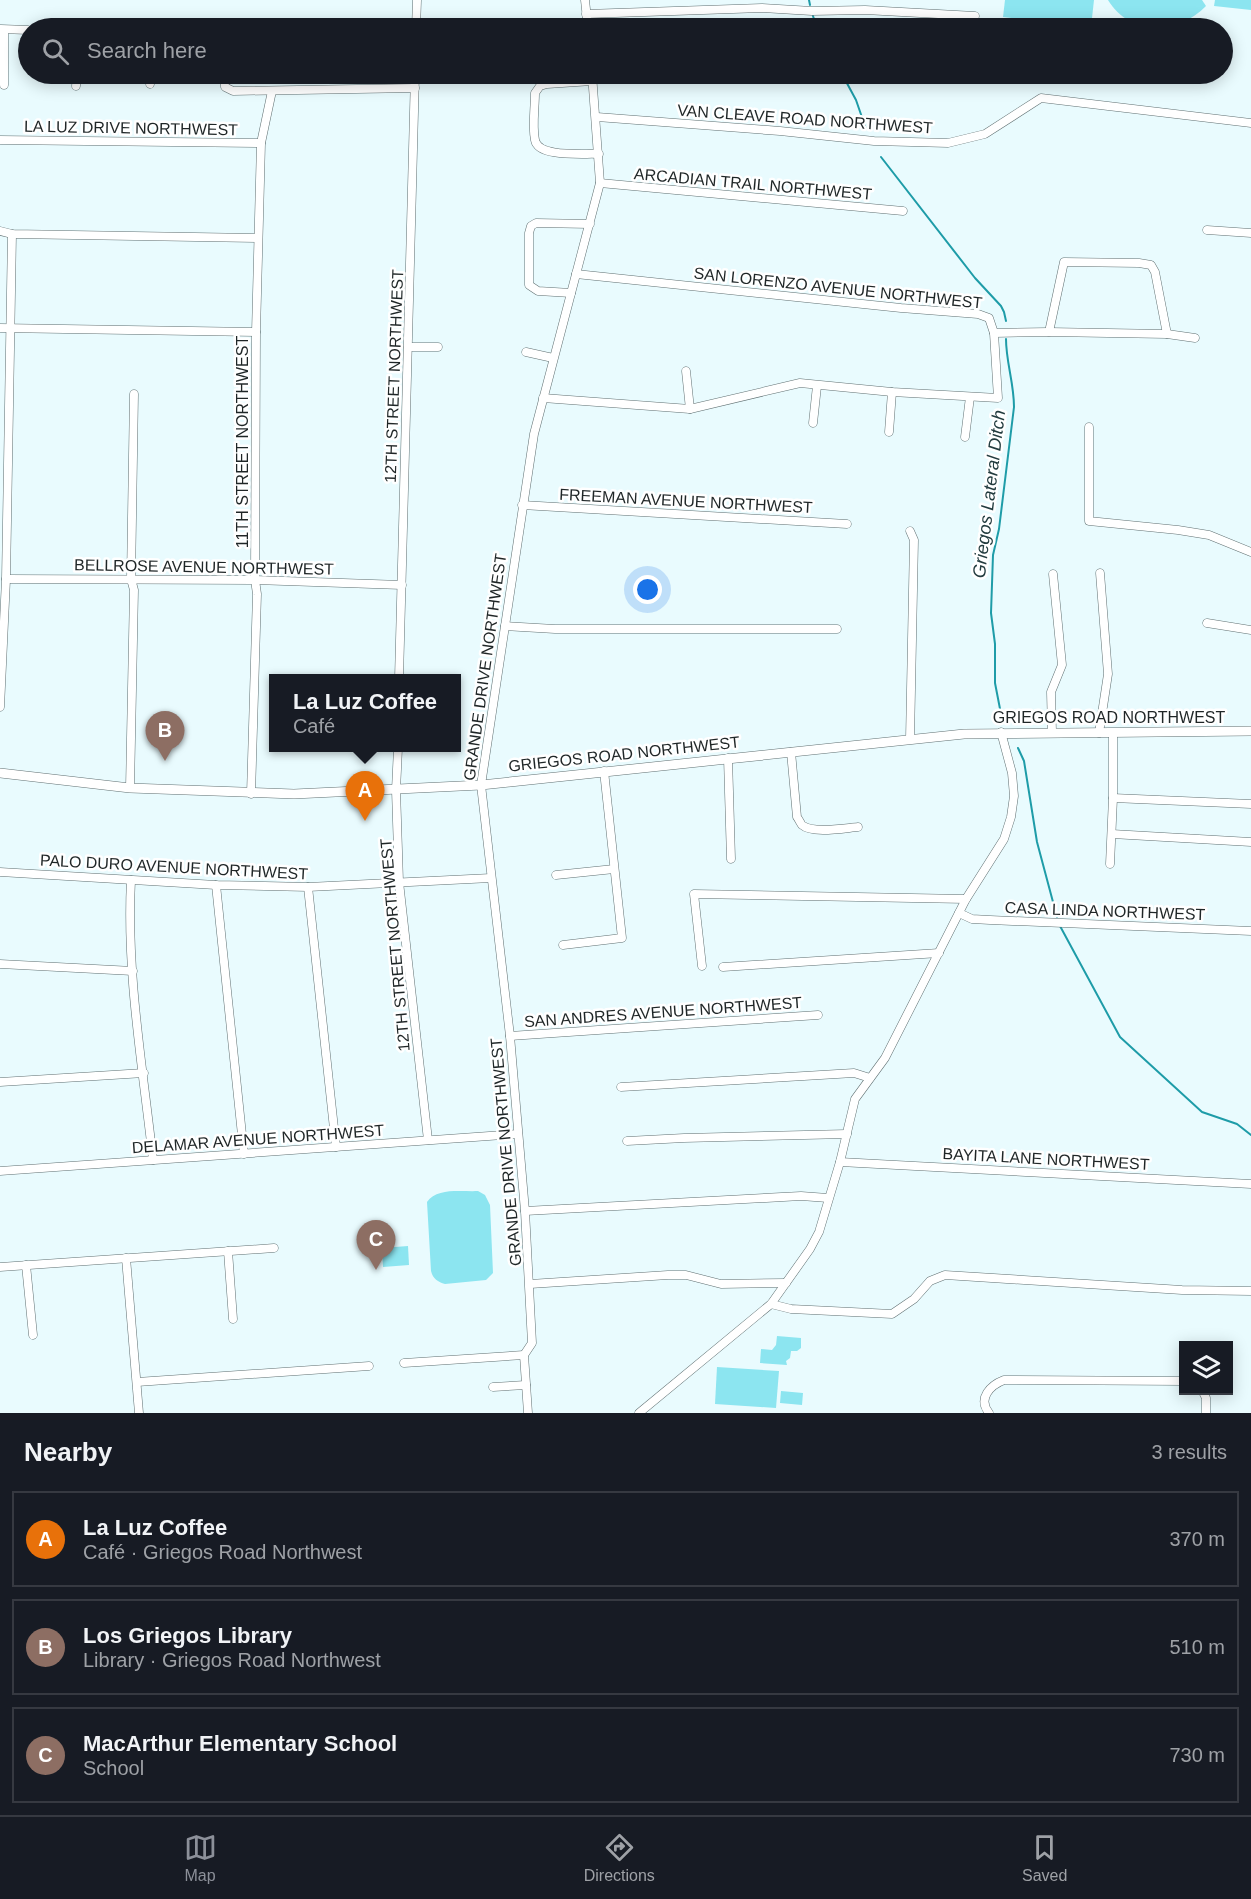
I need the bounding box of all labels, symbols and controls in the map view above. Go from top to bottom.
search box [18,18,1233,84]
icon: search [39,35,72,68]
text: Search here [87,38,207,63]
street label: VAN CLEAVE ROAD NORTHWEST [677,102,934,136]
street label: LA LUZ DRIVE NORTHWEST [24,118,238,138]
street label: ARCADIAN TRAIL NORTHWEST [633,165,873,203]
street label: SAN LORENZO AVENUE NORTHWEST [693,264,983,312]
street label: 12TH STREET NORTHWEST [382,269,406,483]
street label: 11TH STREET NORTHWEST [234,336,251,548]
water label: Griegos Lateral Ditch [969,409,1009,579]
street label: FREEMAN AVENUE NORTHWEST [559,486,813,516]
street label: GRANDE DRIVE NORTHWEST [461,552,509,782]
street label: BELLROSE AVENUE NORTHWEST [74,556,334,578]
your location [633,575,662,604]
popup [269,674,461,752]
text: La Luz Coffee [293,689,437,714]
street label: GRIEGOS ROAD NORTHWEST [993,709,1226,726]
pin: B [146,712,184,761]
text: Café [293,715,335,737]
street label: GRIEGOS ROAD NORTHWEST [507,733,741,775]
pin: A [346,772,385,821]
street label: 12TH STREET NORTHWEST [377,838,413,1052]
street label: PALO DURO AVENUE NORTHWEST [39,851,309,883]
street label: CASA LINDA NORTHWEST [1004,899,1206,923]
street label: SAN ANDRES AVENUE NORTHWEST [523,994,803,1030]
street label: GRANDE DRIVE NORTHWEST [488,1037,524,1267]
street label: DELAMAR AVENUE NORTHWEST [131,1122,385,1156]
street label: BAYITA LANE NORTHWEST [942,1145,1150,1173]
pin: C [356,1220,395,1270]
map controls [1179,1341,1233,1395]
button: layers [1179,1341,1233,1395]
text: Nearby [24,1437,112,1467]
text: 3 results [1151,1441,1227,1463]
text: La Luz Coffee [83,1515,227,1540]
text: A [38,1528,53,1550]
text: 370 m [1169,1528,1225,1550]
text: Café · Griegos Road Northwest [83,1541,362,1563]
text: Los Griegos Library [83,1623,292,1648]
text: B [38,1636,53,1658]
text: 510 m [1169,1636,1225,1658]
text: Library · Griegos Road Northwest [83,1649,381,1671]
text: MacArthur Elementary School [83,1731,397,1756]
text: C [38,1744,53,1766]
text: 730 m [1169,1744,1225,1766]
text: School [83,1757,144,1779]
tab: Map [184,1831,217,1885]
tab: Directions [584,1831,655,1885]
tab: Saved [1022,1831,1067,1885]

